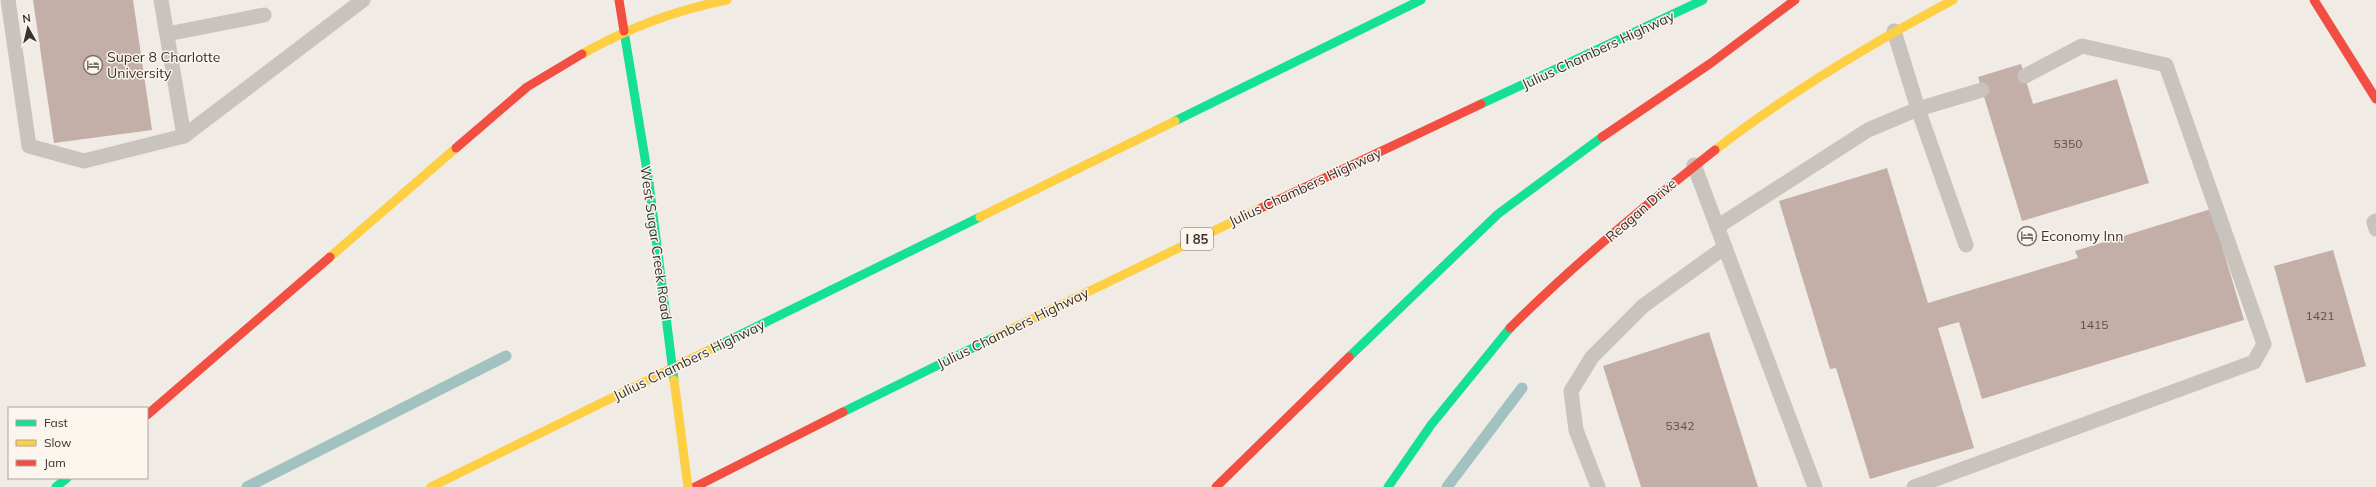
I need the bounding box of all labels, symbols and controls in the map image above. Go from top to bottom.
street label: Julius Chambers Highway [1519,6,1678,93]
north arrow [8,8,48,48]
text: N [22,11,32,26]
place label: Super 8 Charlotte University [107,48,220,82]
hotel icon: Super 8 Charlotte University [82,54,104,76]
house number: 5350 [2054,136,2082,151]
street label: Julius Chambers Highway [1226,143,1385,230]
street label: West Sugar Creek Road [636,165,676,321]
street label: Reagan Drive [1602,174,1680,246]
hotel icon: Economy Inn [2016,225,2038,247]
place label: Economy Inn [2041,227,2124,245]
road number: I 85 [1181,228,1213,250]
street label: Julius Chambers Highway [934,283,1092,373]
house number: 1421 [2306,308,2334,323]
street label: Julius Chambers Highway [610,315,768,405]
house number: 1415 [2080,317,2108,332]
legend [8,407,148,479]
text: Fast [44,415,68,430]
house number: 5342 [1666,418,1694,433]
text: Slow [44,435,72,450]
text: Jam [44,455,66,470]

